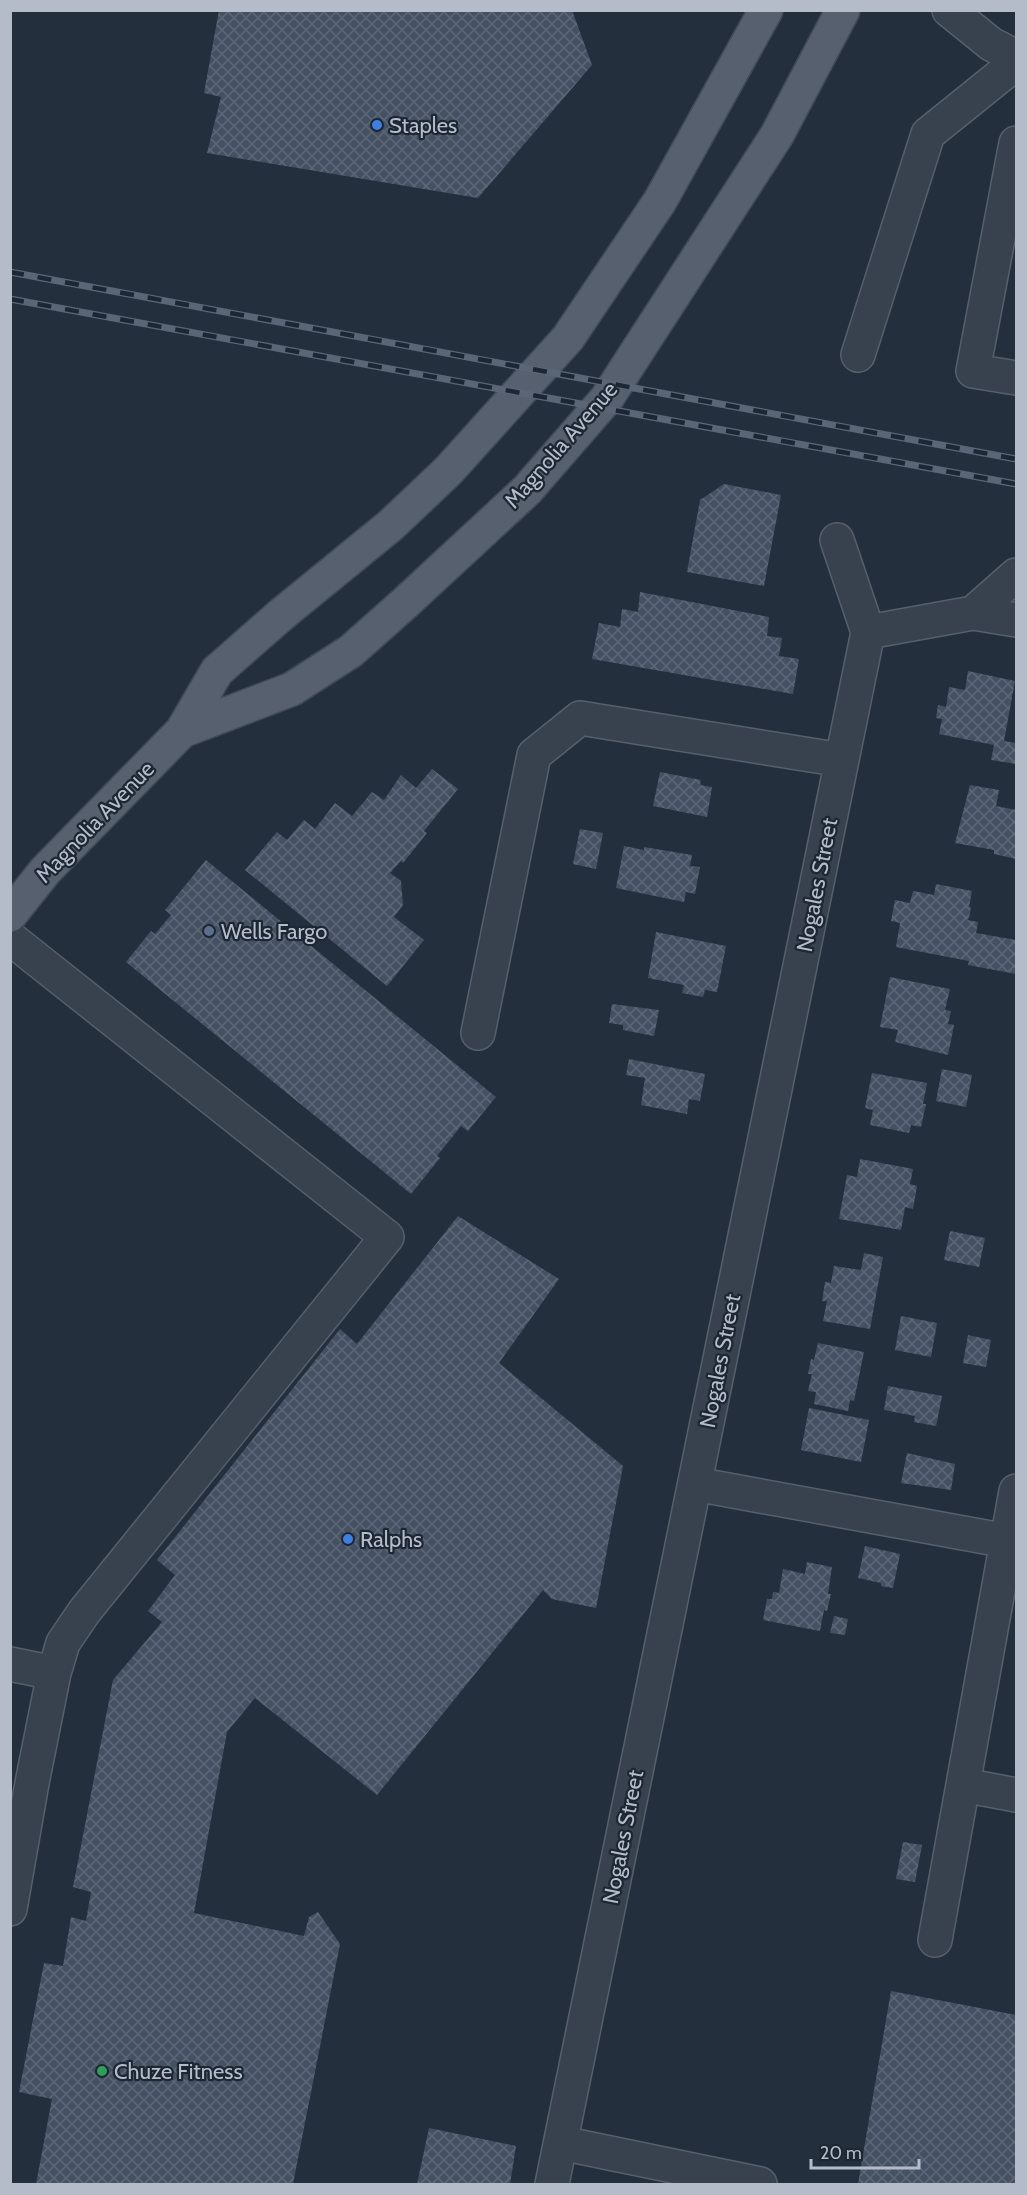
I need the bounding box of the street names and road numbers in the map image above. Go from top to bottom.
street label: Magnolia Avenue [499,376,623,514]
street label: Magnolia Avenue [30,756,160,888]
street label: Nogales Street [791,815,843,954]
street label: Nogales Street [694,1291,746,1430]
street label: Nogales Street [597,1767,649,1906]

